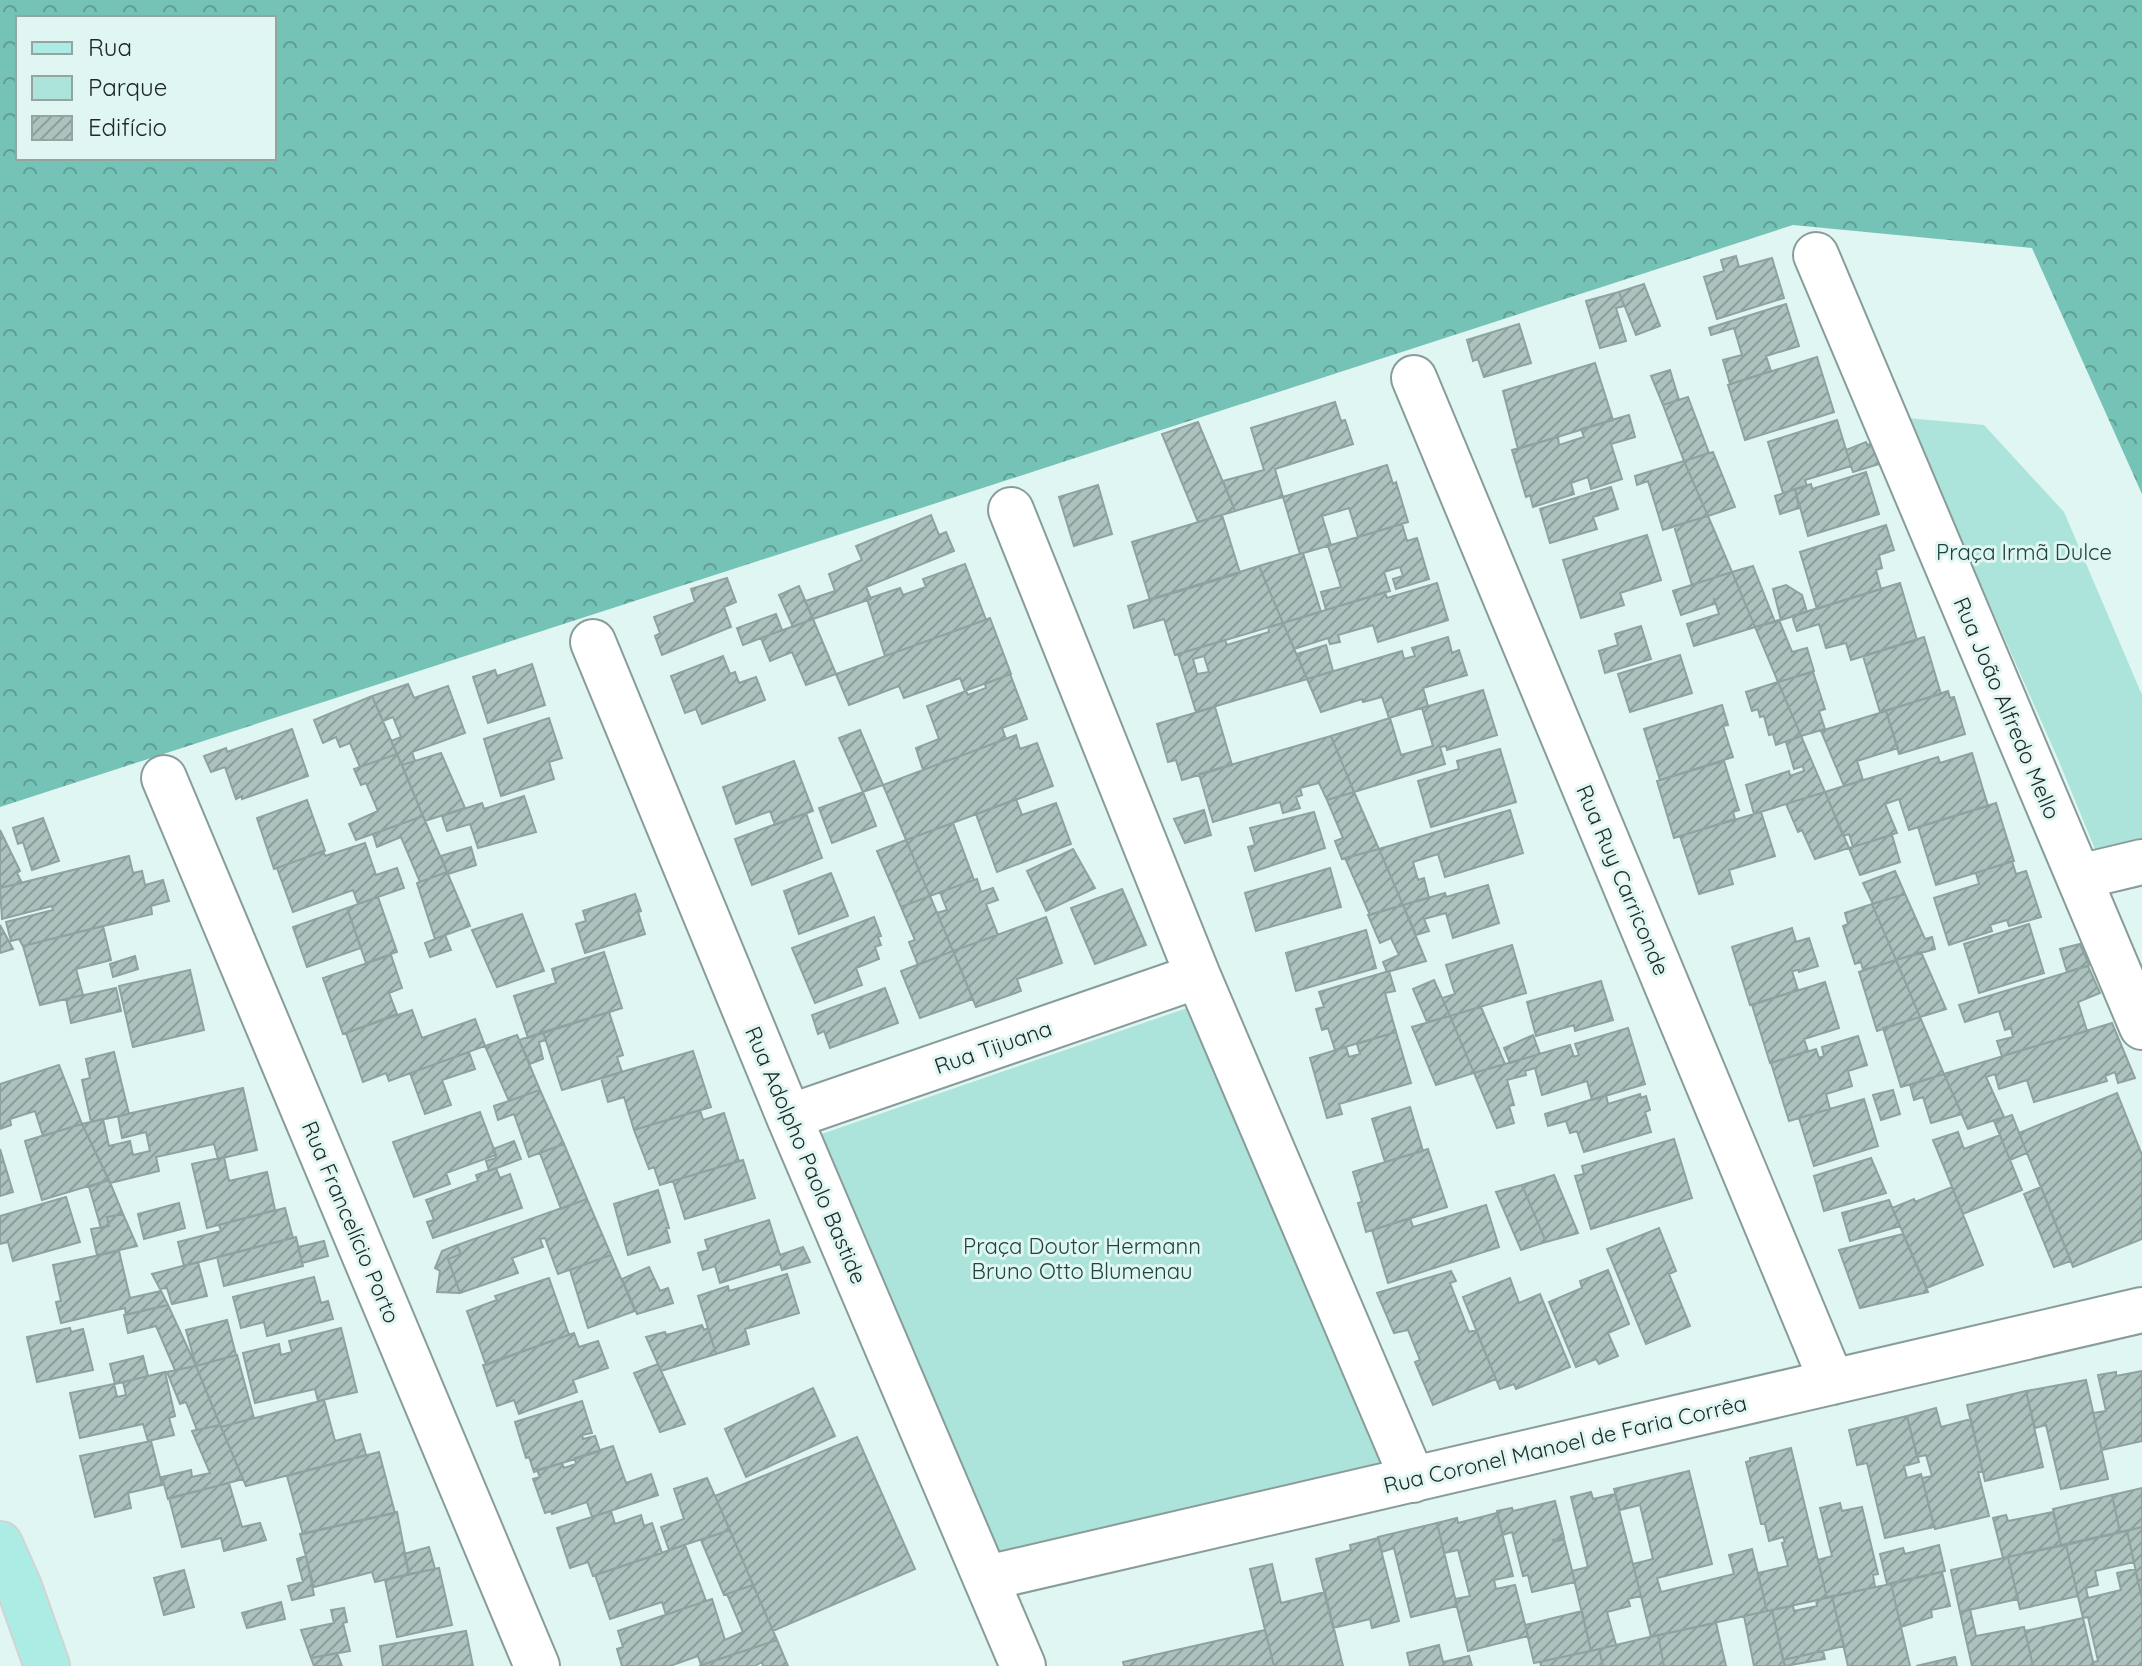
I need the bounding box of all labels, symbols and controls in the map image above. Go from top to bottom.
legend [16,16,276,160]
text: Rua [88,32,132,62]
text: Parque [88,72,167,102]
text: Edifício [88,112,167,142]
park label: Praça Irmã Dulce [1936,538,2112,566]
street label: Rua João Alfredo Mello [1947,593,2067,823]
street label: Rua Ruy Carriconde [1570,780,1676,980]
street label: Rua Tijuana [931,1014,1055,1080]
street label: Rua Adolpho Paolo Bastide [739,1022,873,1288]
street label: Rua Francelício Porto [296,1117,406,1327]
park label: Praça Doutor Hermann Bruno Otto Blumenau [963,1232,1201,1285]
street label: Rua Coronel Manoel de Faria Corrêa [1381,1389,1749,1499]

